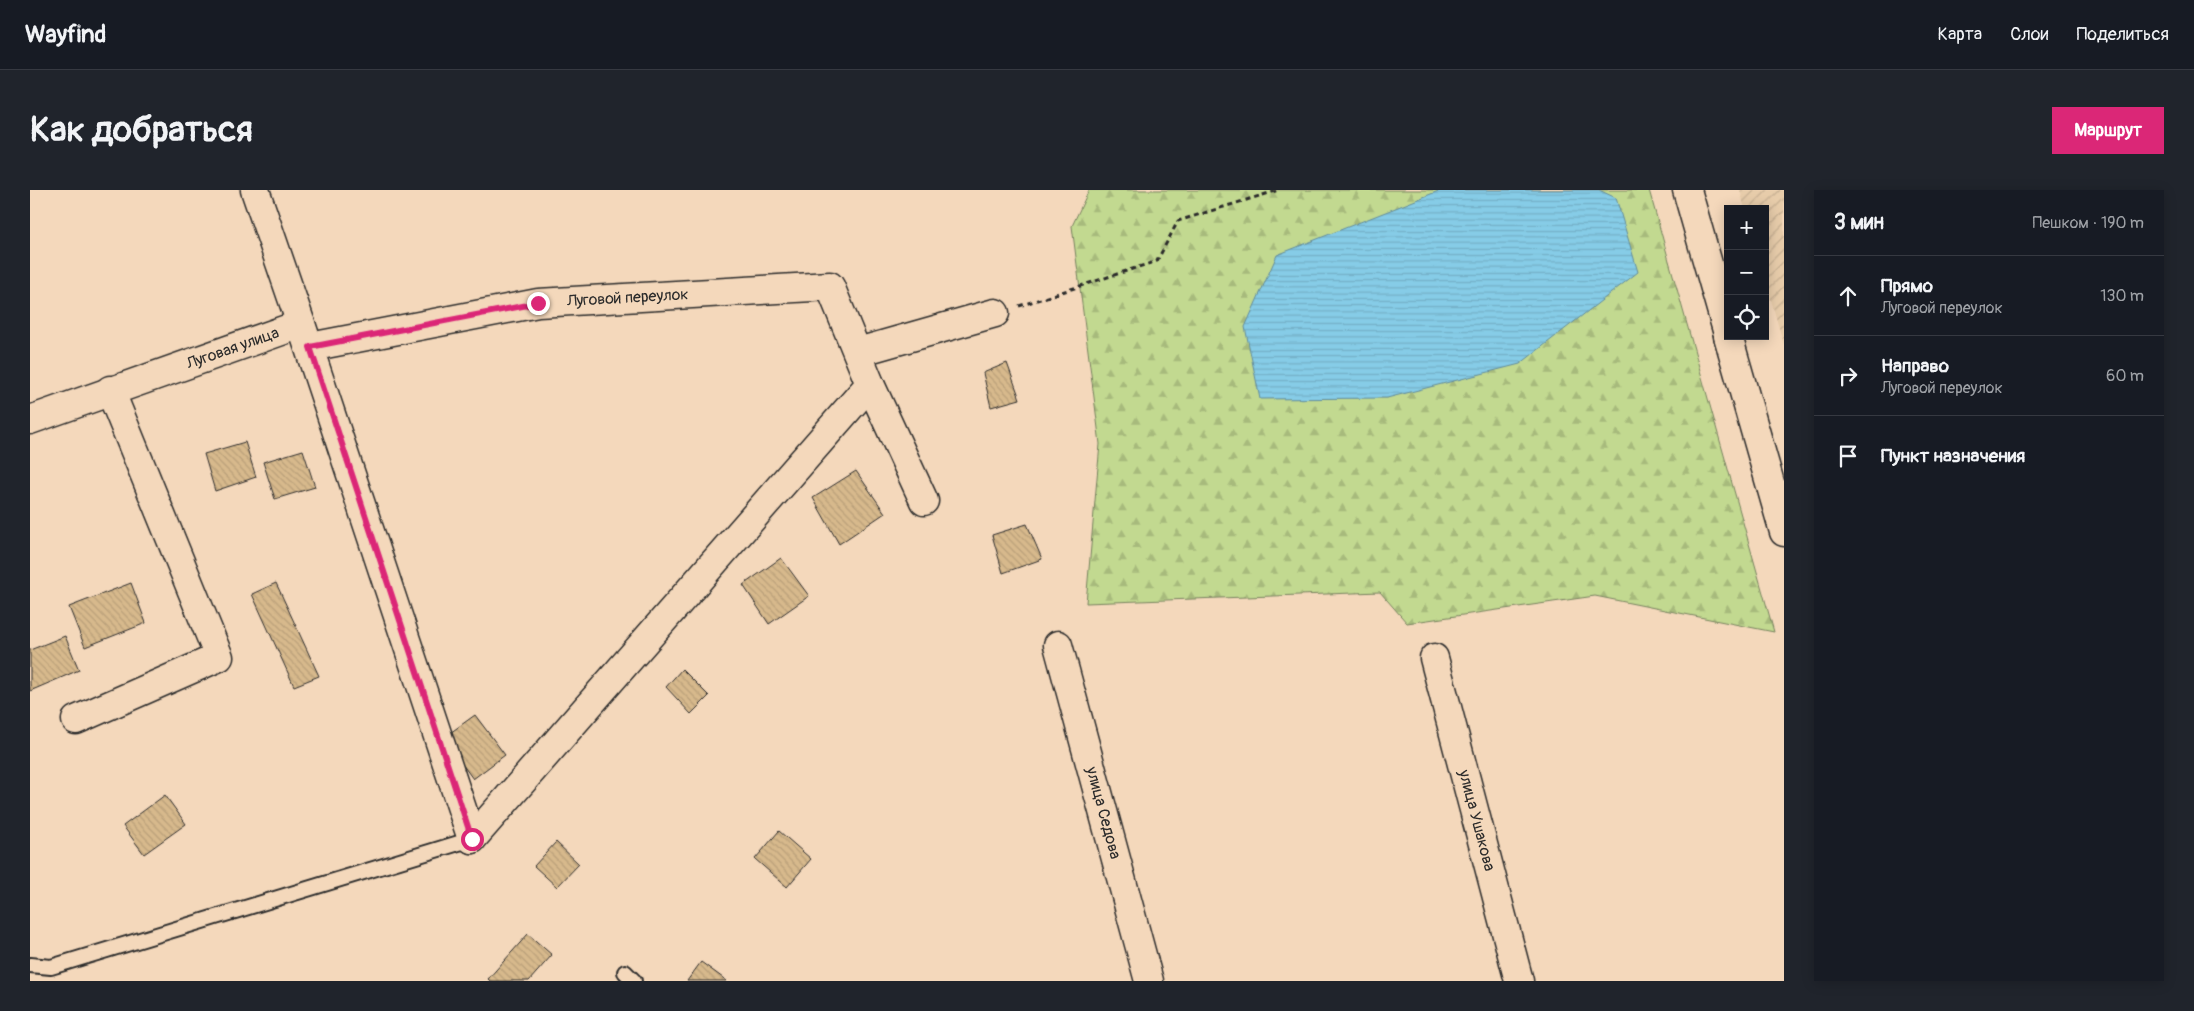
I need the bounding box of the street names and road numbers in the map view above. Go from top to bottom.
street label: Луговой переулок [565,284,689,311]
street label: Луговая улица [183,323,282,374]
street label: улица Седова [1081,764,1126,861]
street label: улица Ушакова [1454,767,1500,873]

